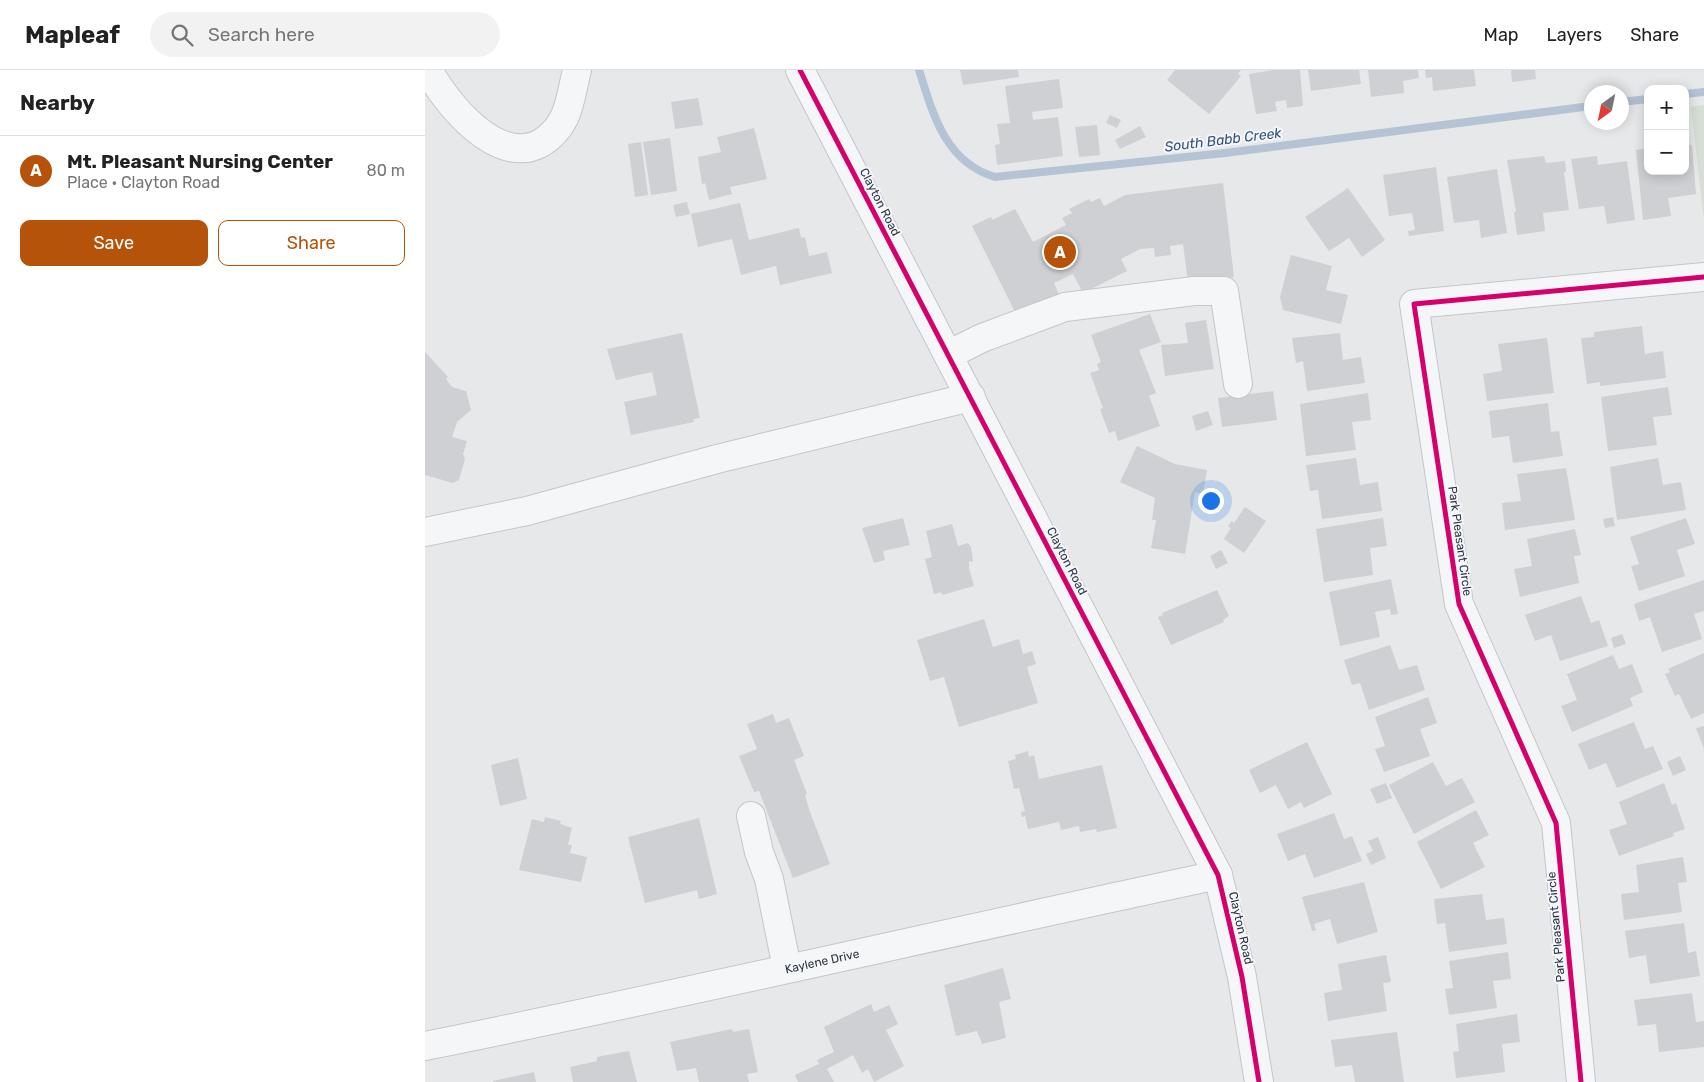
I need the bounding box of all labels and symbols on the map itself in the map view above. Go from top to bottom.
north arrow [1584,85,1629,130]
water label: South Babb Creek [1164,124,1283,156]
street label: Clayton Road [857,166,903,238]
pin: A [1044,233,1076,271]
street label: Park Pleasant Circle [1445,485,1475,597]
your location [1198,488,1224,514]
street label: Clayton Road [1044,525,1090,597]
street label: Park Pleasant Circle [1544,871,1568,983]
street label: Clayton Road [1226,890,1256,966]
street label: Kaylene Drive [784,946,861,976]

